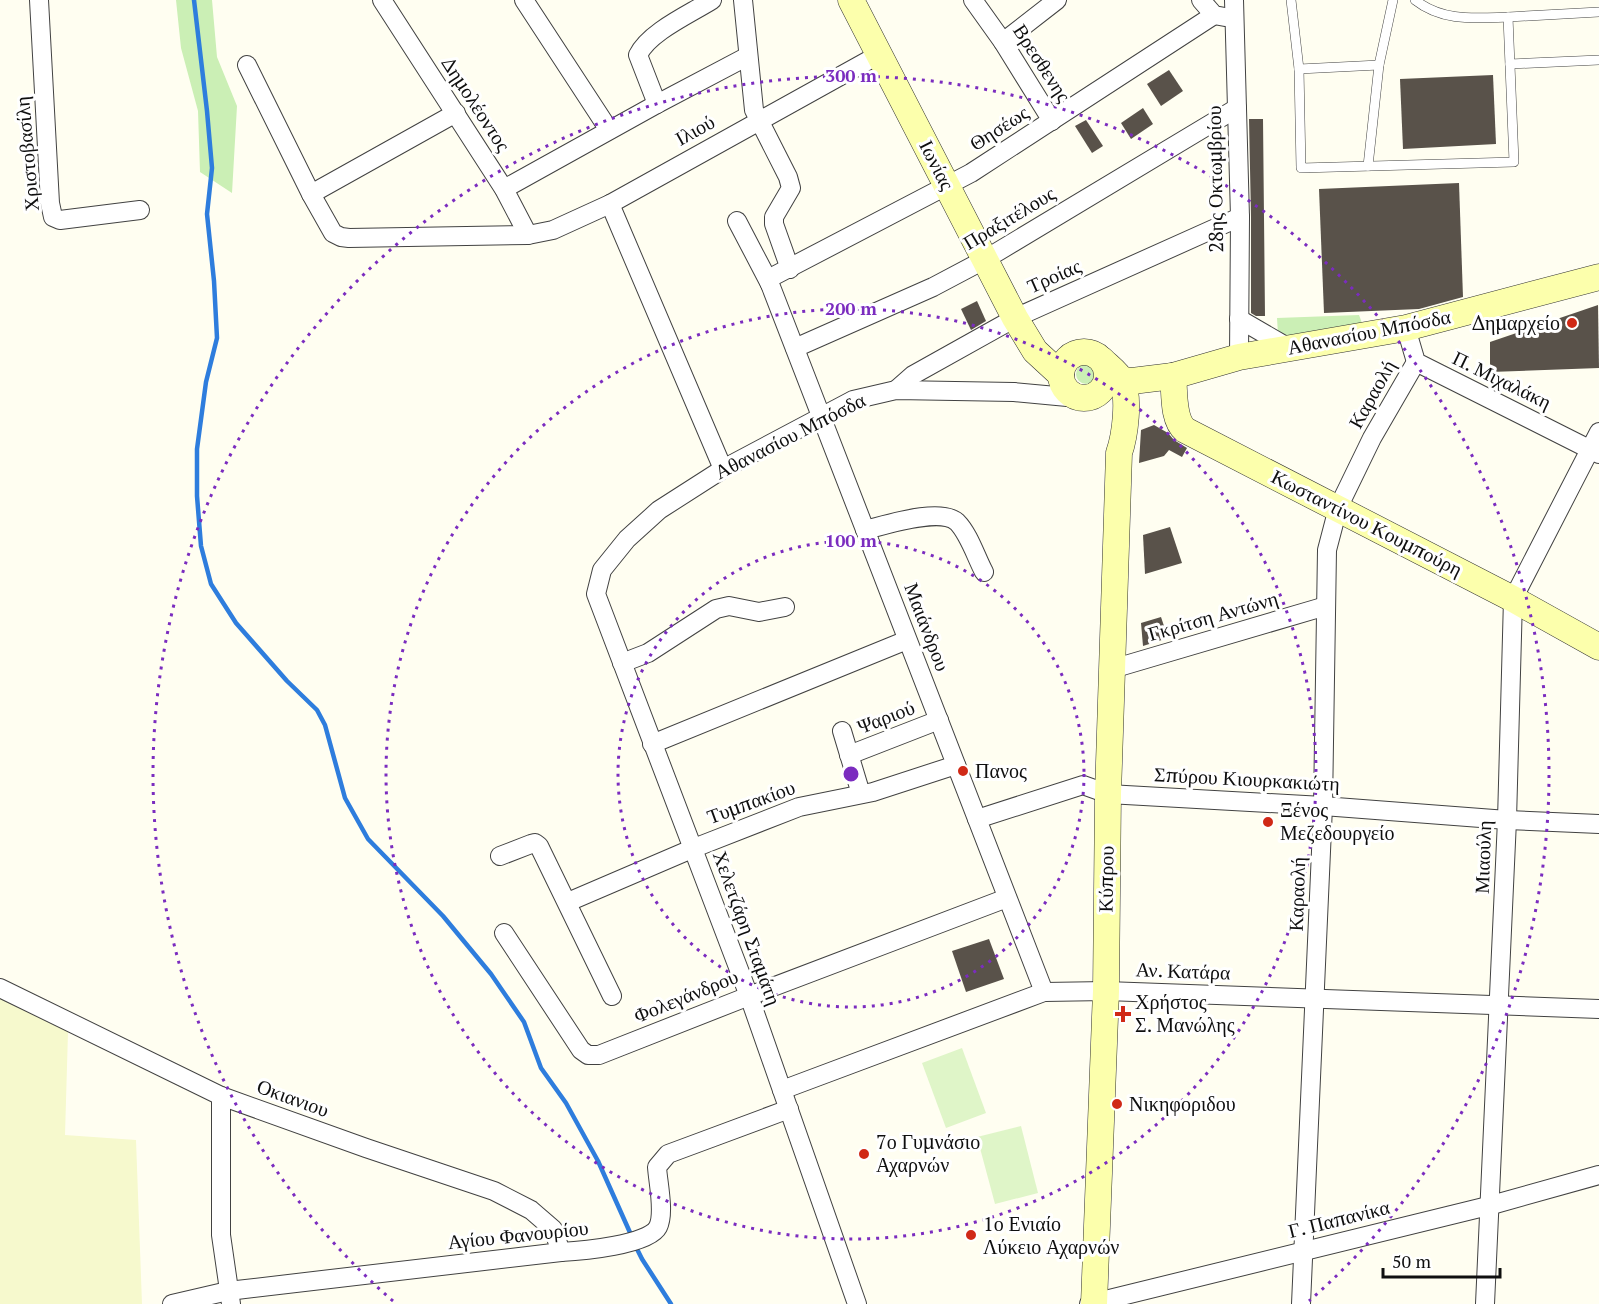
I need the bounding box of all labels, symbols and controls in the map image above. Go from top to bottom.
street label: Βρεσθενης [1007,19,1078,107]
street label: Δημολέοντος [436,51,517,156]
text: 300 m [825,63,877,87]
street label: Χριστοβασίλη [8,95,45,213]
street label: Θησέως [964,98,1033,157]
street label: 28ης Οκτωμβρίου [1200,105,1229,253]
street label: Ιλιού [670,108,719,151]
street label: Ιωνίας [913,135,961,194]
street label: Πραξιτέλους [958,179,1060,256]
street label: Τροίας [1023,252,1085,299]
text: 200 m [825,296,877,320]
street label: Αθανασίου Μπόσδα [1285,302,1453,361]
place label: Δημαρχείο [1472,309,1560,336]
marker: Δημαρχείο [1565,316,1579,330]
street label: Π. Μιχαλάκη [1448,344,1556,415]
street label: Καραολή [1342,355,1401,433]
street label: Αθανασίου Μπόσδα [710,386,870,485]
street label: Κωσταντίνου Κουμπούρη [1267,463,1467,582]
text: 100 m [825,528,877,552]
street label: Μαιάνδρου [898,579,957,675]
street label: Γκρίτση Αντώνη [1145,584,1281,647]
street label: Ψαριού [853,693,918,740]
place label: Πανος [975,757,1027,784]
street label: Σπύρου Κιουρκακιώτη [1154,760,1341,797]
centre of rings [841,764,861,784]
marker: Πανος [956,764,970,778]
street label: Τυμπακίου [703,773,799,830]
place label: Ξένος Μεζεδουργείο [1280,796,1394,846]
marker: Ξένος Μεζεδουργείο [1261,815,1275,829]
street label: Μιαούλη [1468,820,1497,894]
street label: Κύπρου [1091,845,1120,912]
street label: Χελετζάρη Σταμάτη [707,847,788,1009]
street label: Καραολή [1282,856,1311,932]
street label: Αν. Κατάρα [1135,955,1231,986]
street label: Φολεγάνδρου [630,962,742,1029]
place label: Χρήστος Σ. Μανώλης [1135,988,1235,1038]
marker: Χρήστος Σ. Μανώλης [1116,1007,1130,1021]
street label: Οκιανιου [253,1072,333,1123]
place label: Νικηφοριδου [1129,1090,1236,1117]
marker: Νικηφοριδου [1110,1097,1124,1111]
place label: 7ο Γυμνάσιο Αχαρνών [876,1128,980,1178]
marker: 7ο Γυμνάσιο Αχαρνών [857,1147,871,1161]
street label: Γ. Παπανίκα [1285,1193,1393,1244]
place label: 1ο Ενιαίο Λύκειο Αχαρνών [983,1210,1119,1260]
street label: Αγίου Φανουρίου [446,1214,590,1255]
marker: 1ο Ενιαίο Λύκειο Αχαρνών [964,1228,978,1242]
scale bar [1383,1241,1500,1279]
text: 50 m [1392,1249,1432,1273]

